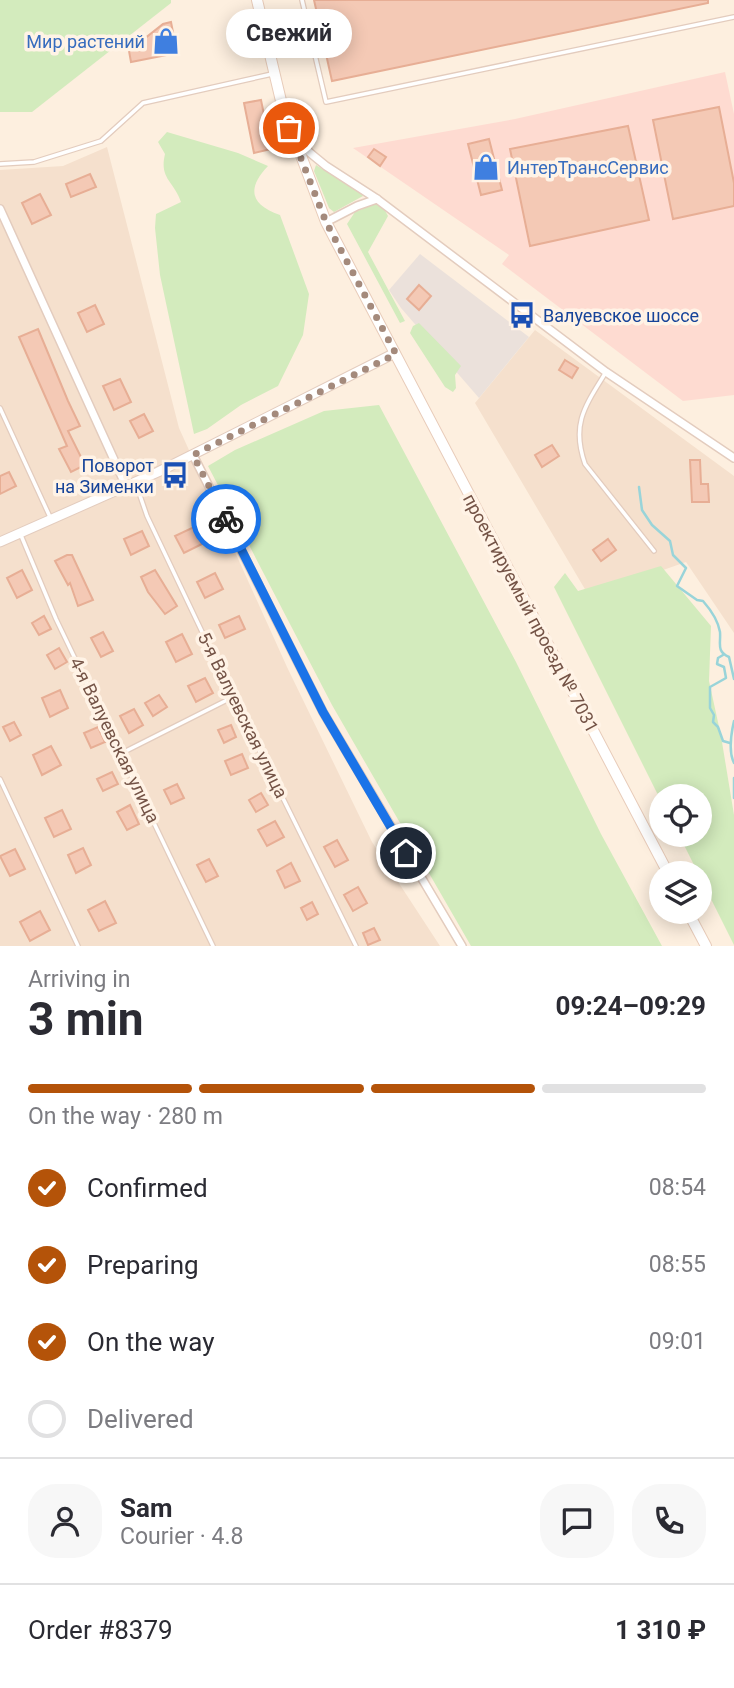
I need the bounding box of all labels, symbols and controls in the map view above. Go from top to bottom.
callout: Свежий [226,9,352,58]
text: Свежий [246,20,332,47]
shop icon: Мир растений [151,26,181,56]
place label: Мир растений [26,31,145,52]
pin [259,98,319,158]
icon: bag [270,109,308,147]
shop icon: ИнтерТрансСервис [471,152,501,182]
place label: ИнтерТрансСервис [507,157,669,178]
bus stop icon: Валуевское шоссе [507,300,537,330]
place label: Валуевское шоссе [543,305,699,326]
place label: Поворот на Зименки [55,455,154,497]
bus stop icon: Поворот на Зименки [160,460,190,490]
courier [191,484,261,554]
street label: проектируемый проезд № 7031 [459,490,603,736]
icon: bike [207,500,245,538]
street label: 5-я Валуевская улица [194,629,292,801]
street label: 4-я Валуевская улица [66,654,164,826]
map controls [649,784,712,924]
button: locate [649,784,712,847]
pin [376,823,436,883]
icon: home [387,834,425,872]
button: layers [649,861,712,924]
text: Arriving in [28,966,131,993]
text: 09:24–09:29 [556,991,706,1021]
text: 3 min [28,992,144,1046]
text: On the way · 280 m [28,1103,223,1130]
icon: check [28,1169,66,1207]
text: Confirmed [87,1173,208,1203]
text: 08:54 [649,1174,706,1201]
icon: check [28,1246,66,1284]
text: Preparing [87,1250,199,1280]
text: 08:55 [649,1251,706,1278]
icon: check [28,1323,66,1361]
text: On the way [87,1327,215,1357]
text: 09:01 [649,1328,706,1355]
text: Delivered [87,1404,194,1434]
button: person [28,1484,102,1558]
button: chat [540,1484,614,1558]
button: phone [632,1484,706,1558]
text: Sam [120,1493,172,1523]
text: Courier · 4.8 [120,1523,243,1550]
text: Order #8379 [28,1615,173,1645]
text: 1 310 ₽ [615,1615,706,1645]

